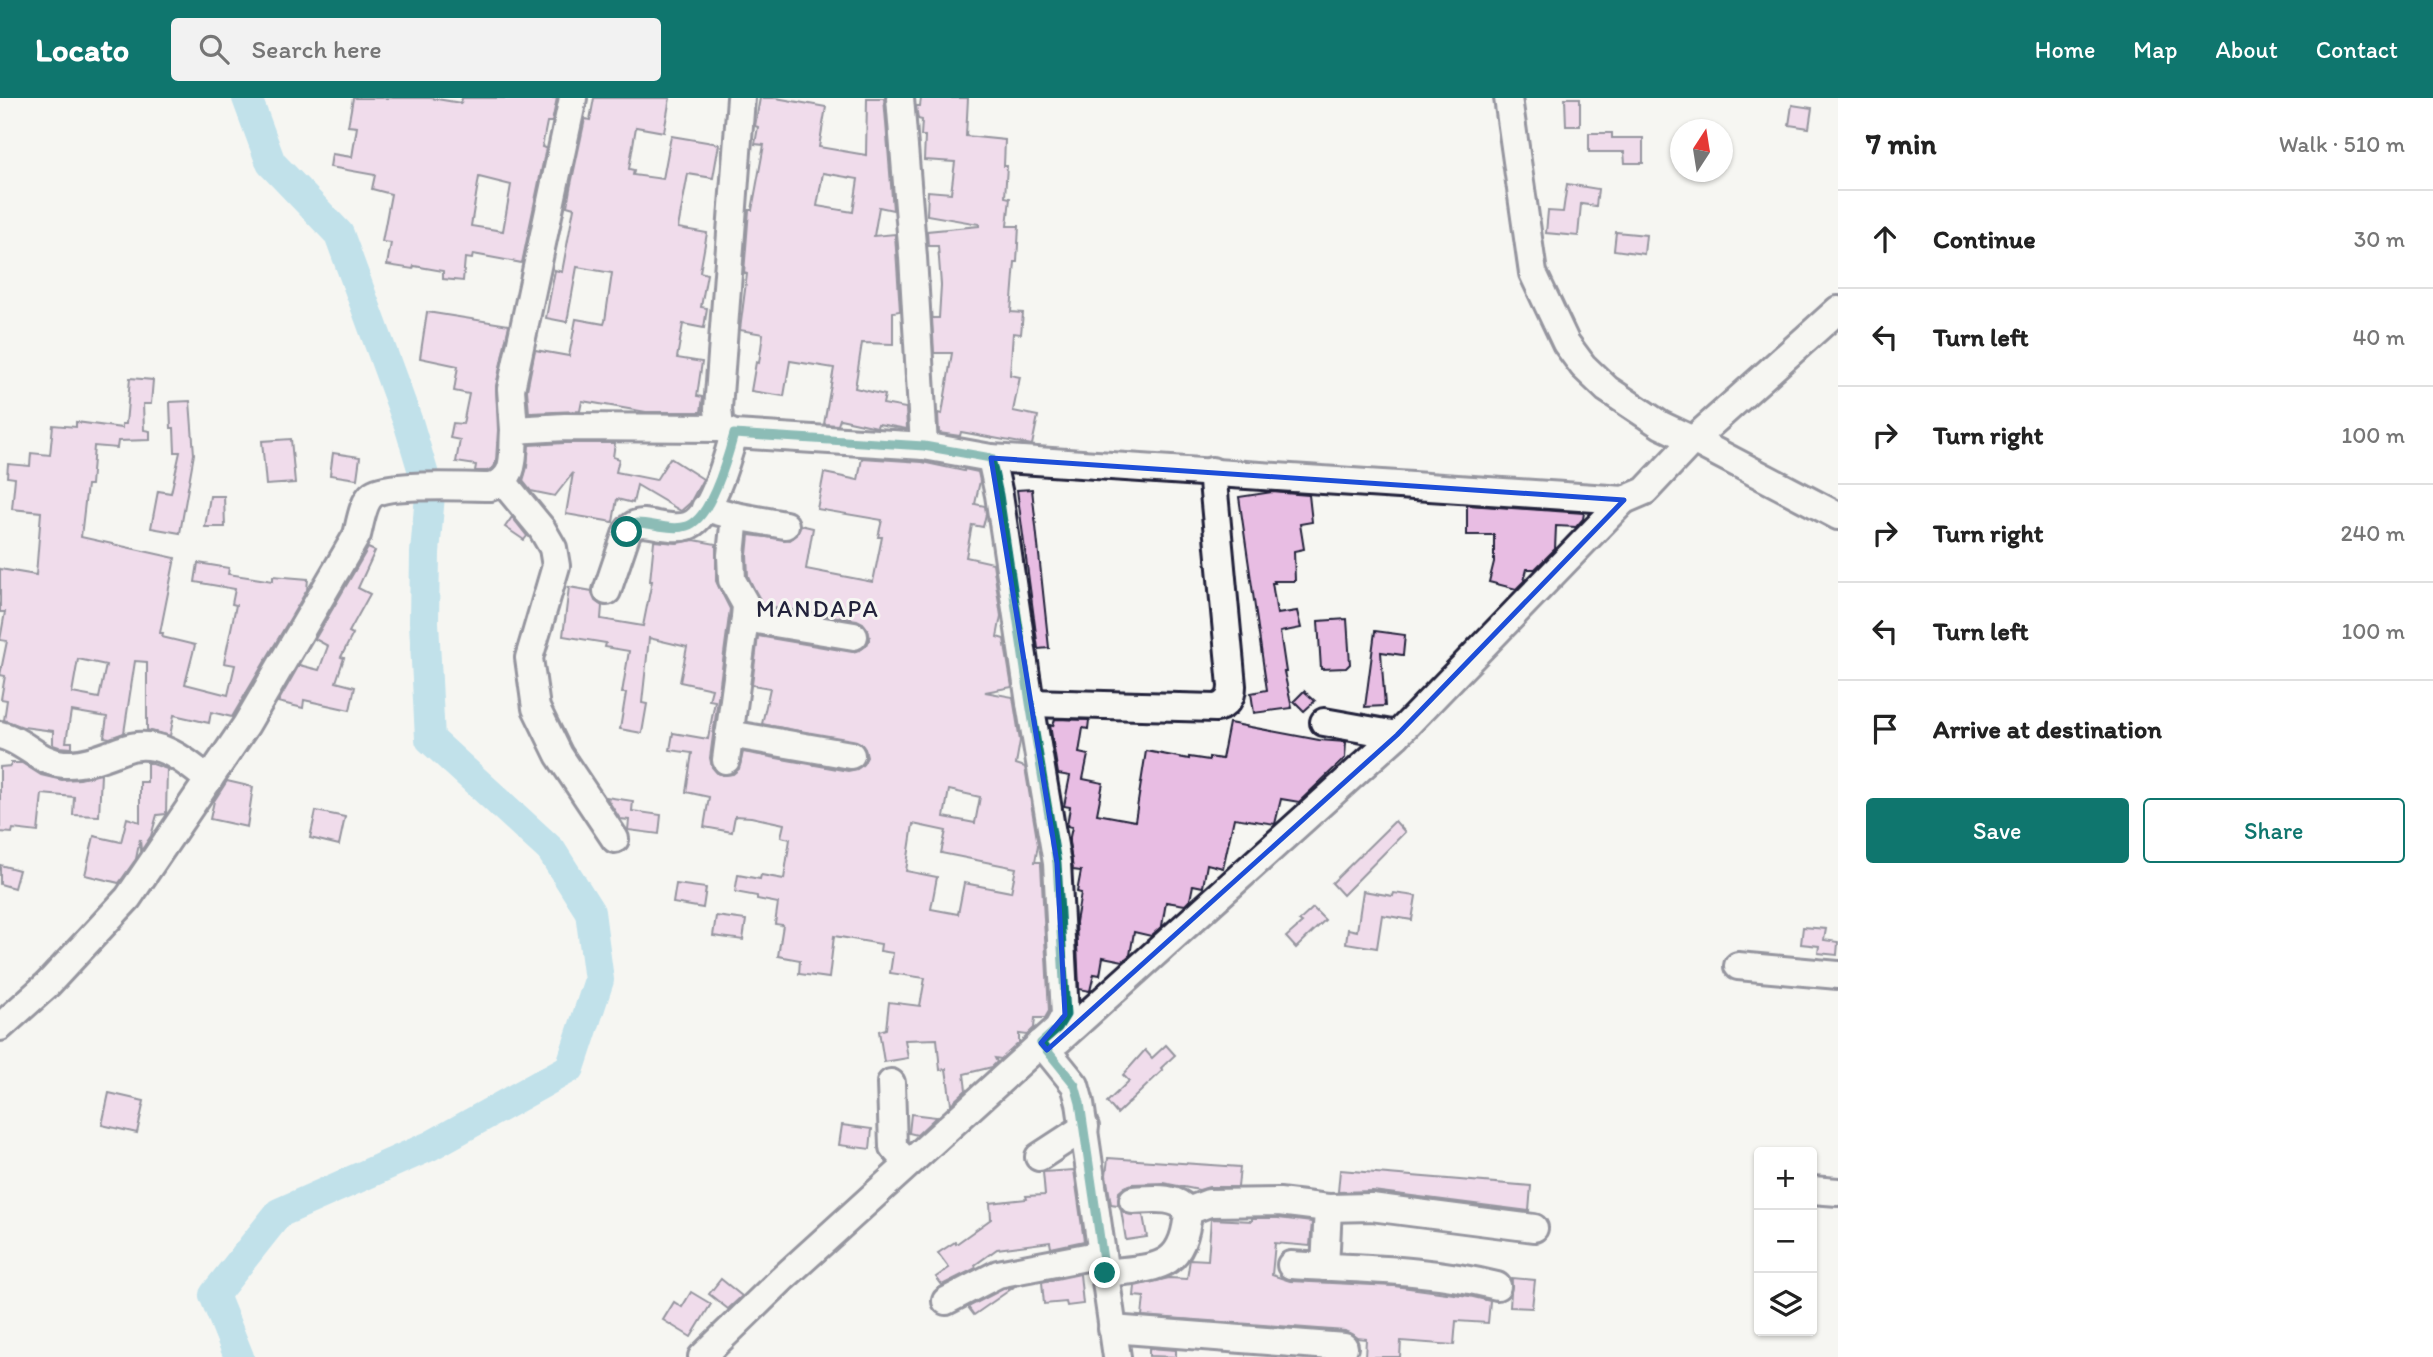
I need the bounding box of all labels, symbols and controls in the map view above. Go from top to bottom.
search box [171,18,661,81]
text: Locato [35,30,129,69]
icon: search [195,30,233,68]
text: Search here [251,33,382,65]
text: Home [2035,35,2095,64]
text: Map [2133,35,2177,64]
text: About [2215,35,2278,64]
text: Contact [2316,35,2398,64]
north arrow [1670,119,1733,182]
text: 7 min [1866,125,1937,162]
text: Walk · 510 m [2279,130,2405,158]
icon: ahead [1866,220,1904,258]
text: Continue [1933,223,2036,255]
text: 30 m [2354,225,2405,253]
icon: left [1866,318,1904,356]
text: Turn left [1933,321,2029,353]
text: 40 m [2352,323,2405,351]
icon: right [1866,416,1904,454]
text: Turn right [1933,419,2044,451]
text: 100 m [2341,421,2405,449]
icon: right [1866,514,1904,552]
route start [611,516,642,547]
text: Turn right [1933,517,2044,549]
text: 240 m [2340,519,2405,547]
district label: MANDAPA [756,594,880,623]
icon: left [1866,612,1904,650]
text: Turn left [1933,615,2029,647]
text: 100 m [2341,617,2405,645]
icon: arrive [1866,710,1904,748]
text: Arrive at destination [1933,713,2162,745]
button: Save [1866,798,2129,863]
button: Share [2143,798,2405,863]
map controls [1754,1147,1817,1336]
button: + [1754,1147,1817,1210]
button: − [1754,1210,1817,1273]
route end [1089,1257,1120,1288]
button: layers [1754,1273,1817,1336]

